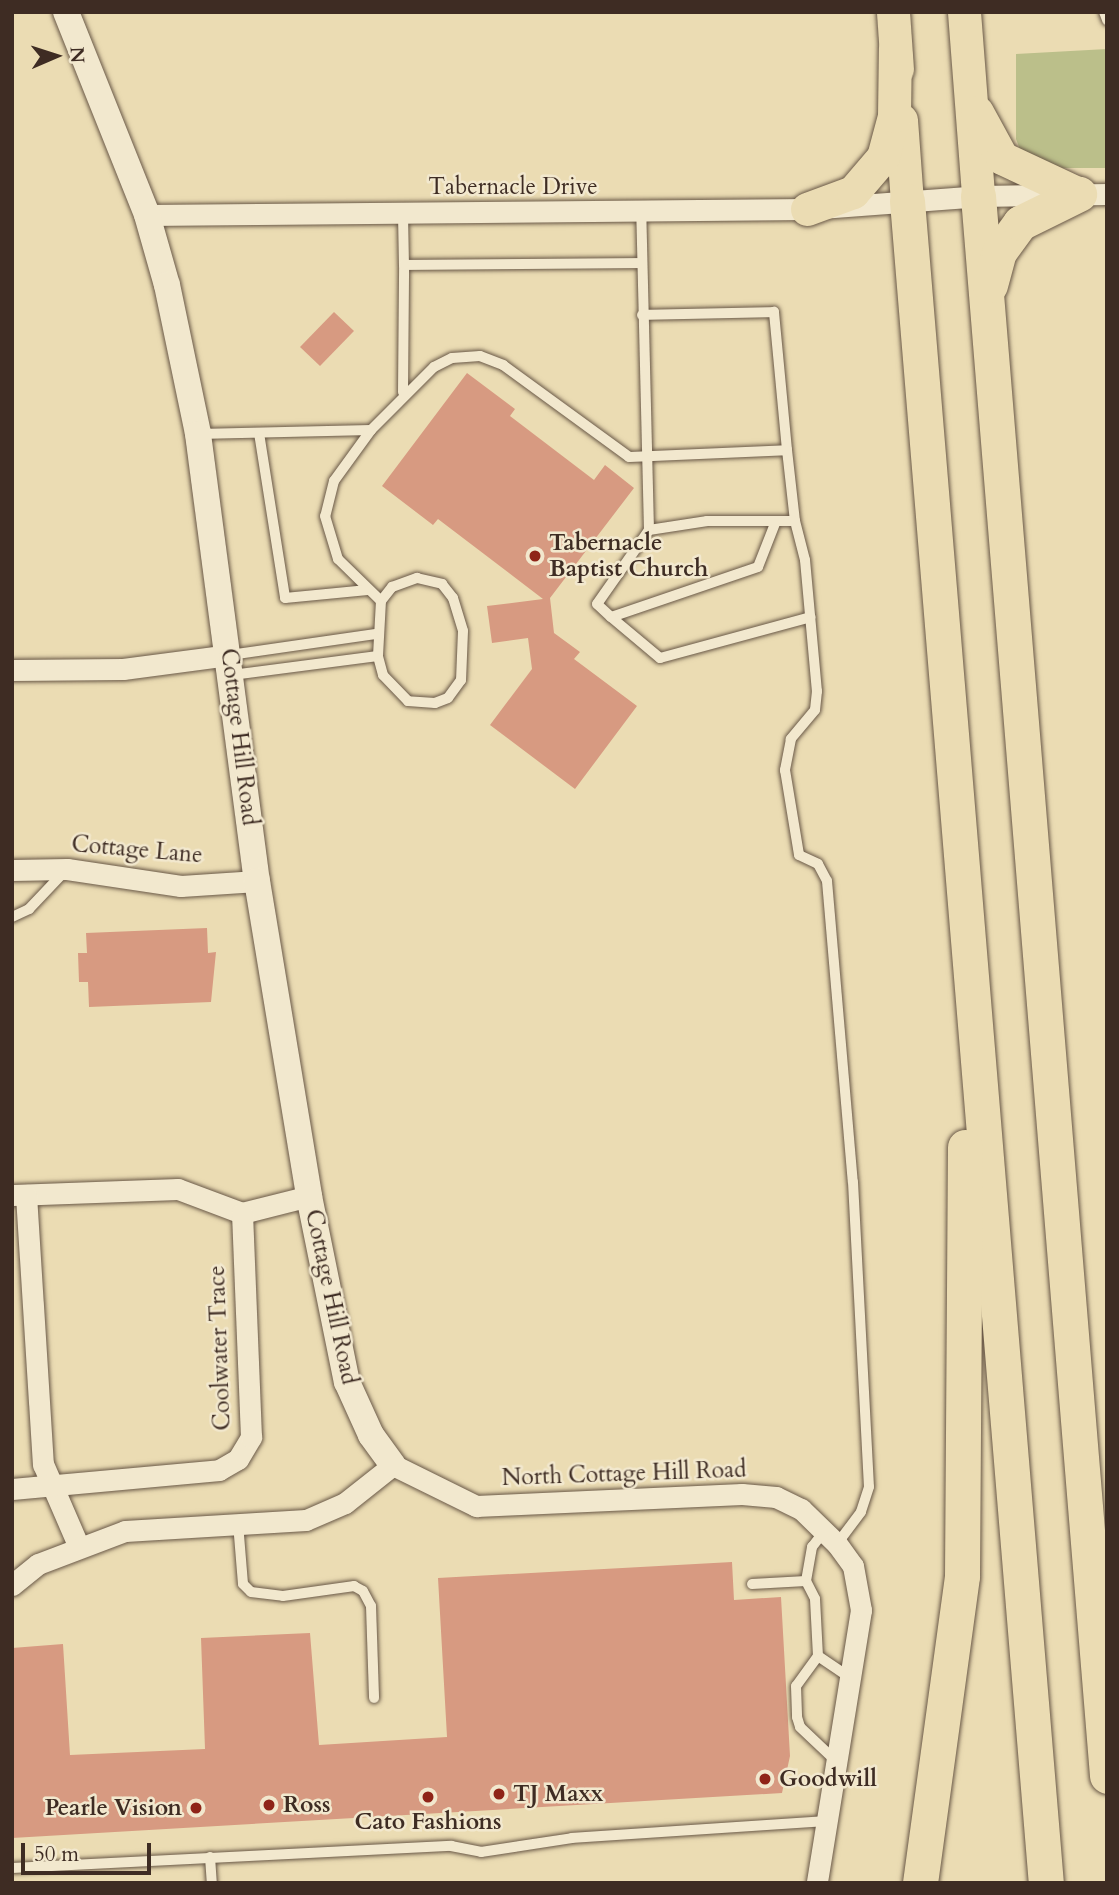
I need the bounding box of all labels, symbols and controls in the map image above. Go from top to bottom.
north arrow [21,21,91,91]
text: N [64,46,90,64]
street label: Tabernacle Drive [428,173,598,201]
place label: Tabernacle Baptist Church [549,529,708,583]
marker: Tabernacle Baptist Church [527,548,543,564]
street label: Cottage Hill Road [214,647,264,827]
street label: Cottage Lane [70,831,204,869]
street label: Cottage Hill Road [299,1207,363,1387]
street label: Coolwater Trace [203,1265,237,1431]
street label: North Cottage Hill Road [501,1456,747,1492]
place label: Goodwill [779,1765,877,1793]
marker: Goodwill [757,1771,773,1787]
place label: TJ Maxx [513,1780,604,1808]
marker: TJ Maxx [491,1786,507,1802]
marker: Cato Fashions [420,1789,436,1805]
place label: Ross [283,1791,330,1819]
place label: Pearle Vision [45,1794,182,1822]
marker: Ross [261,1797,277,1813]
marker: Pearle Vision [188,1800,204,1816]
place label: Cato Fashions [355,1808,501,1836]
scale bar [24,1828,154,1872]
text: 50 m [34,1840,79,1869]

